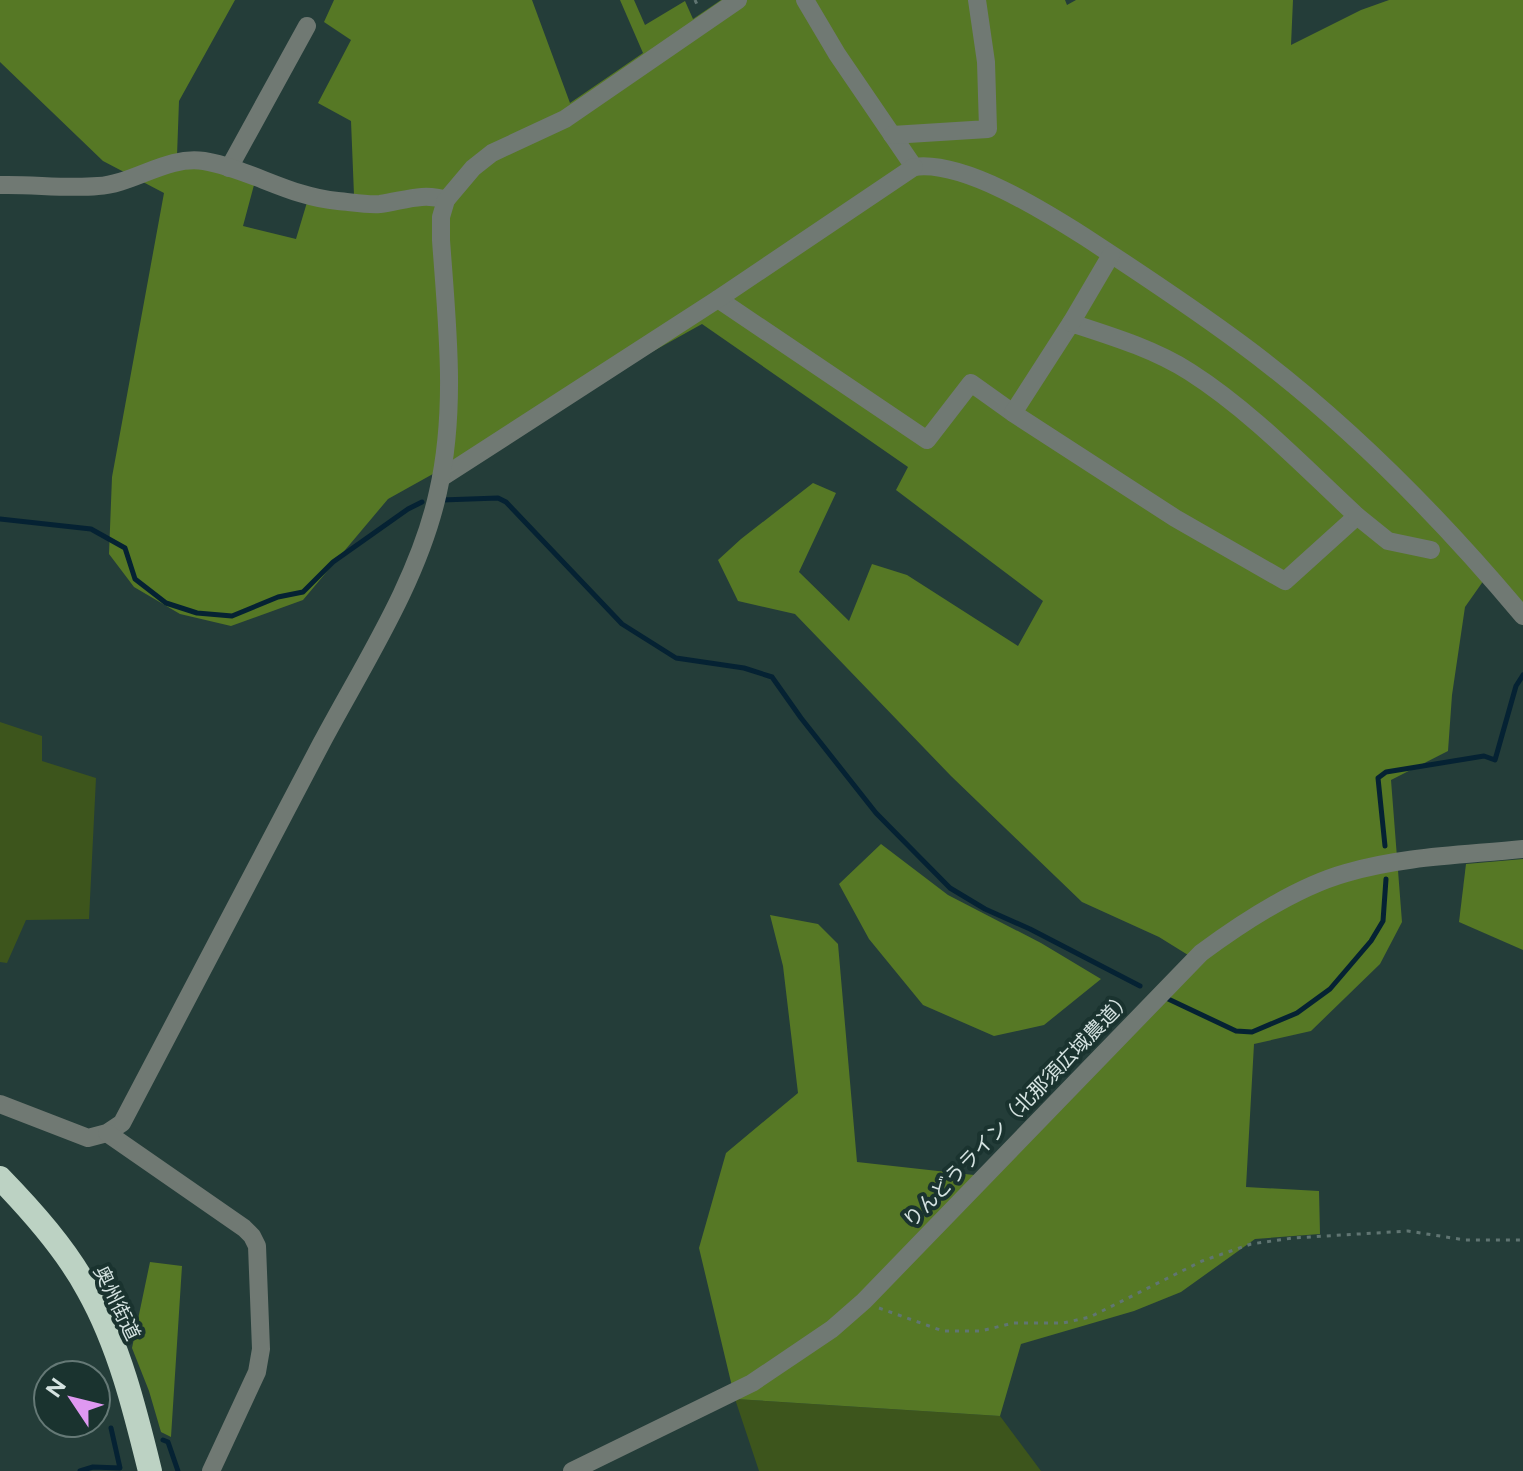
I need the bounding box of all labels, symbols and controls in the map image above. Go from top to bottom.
street label: りんどうライン（北那須広域農道） [898,986,1138,1232]
street label: 奥州街道 [89,1262,145,1344]
north arrow [32,1359,112,1439]
text: N [40,1373,72,1403]

